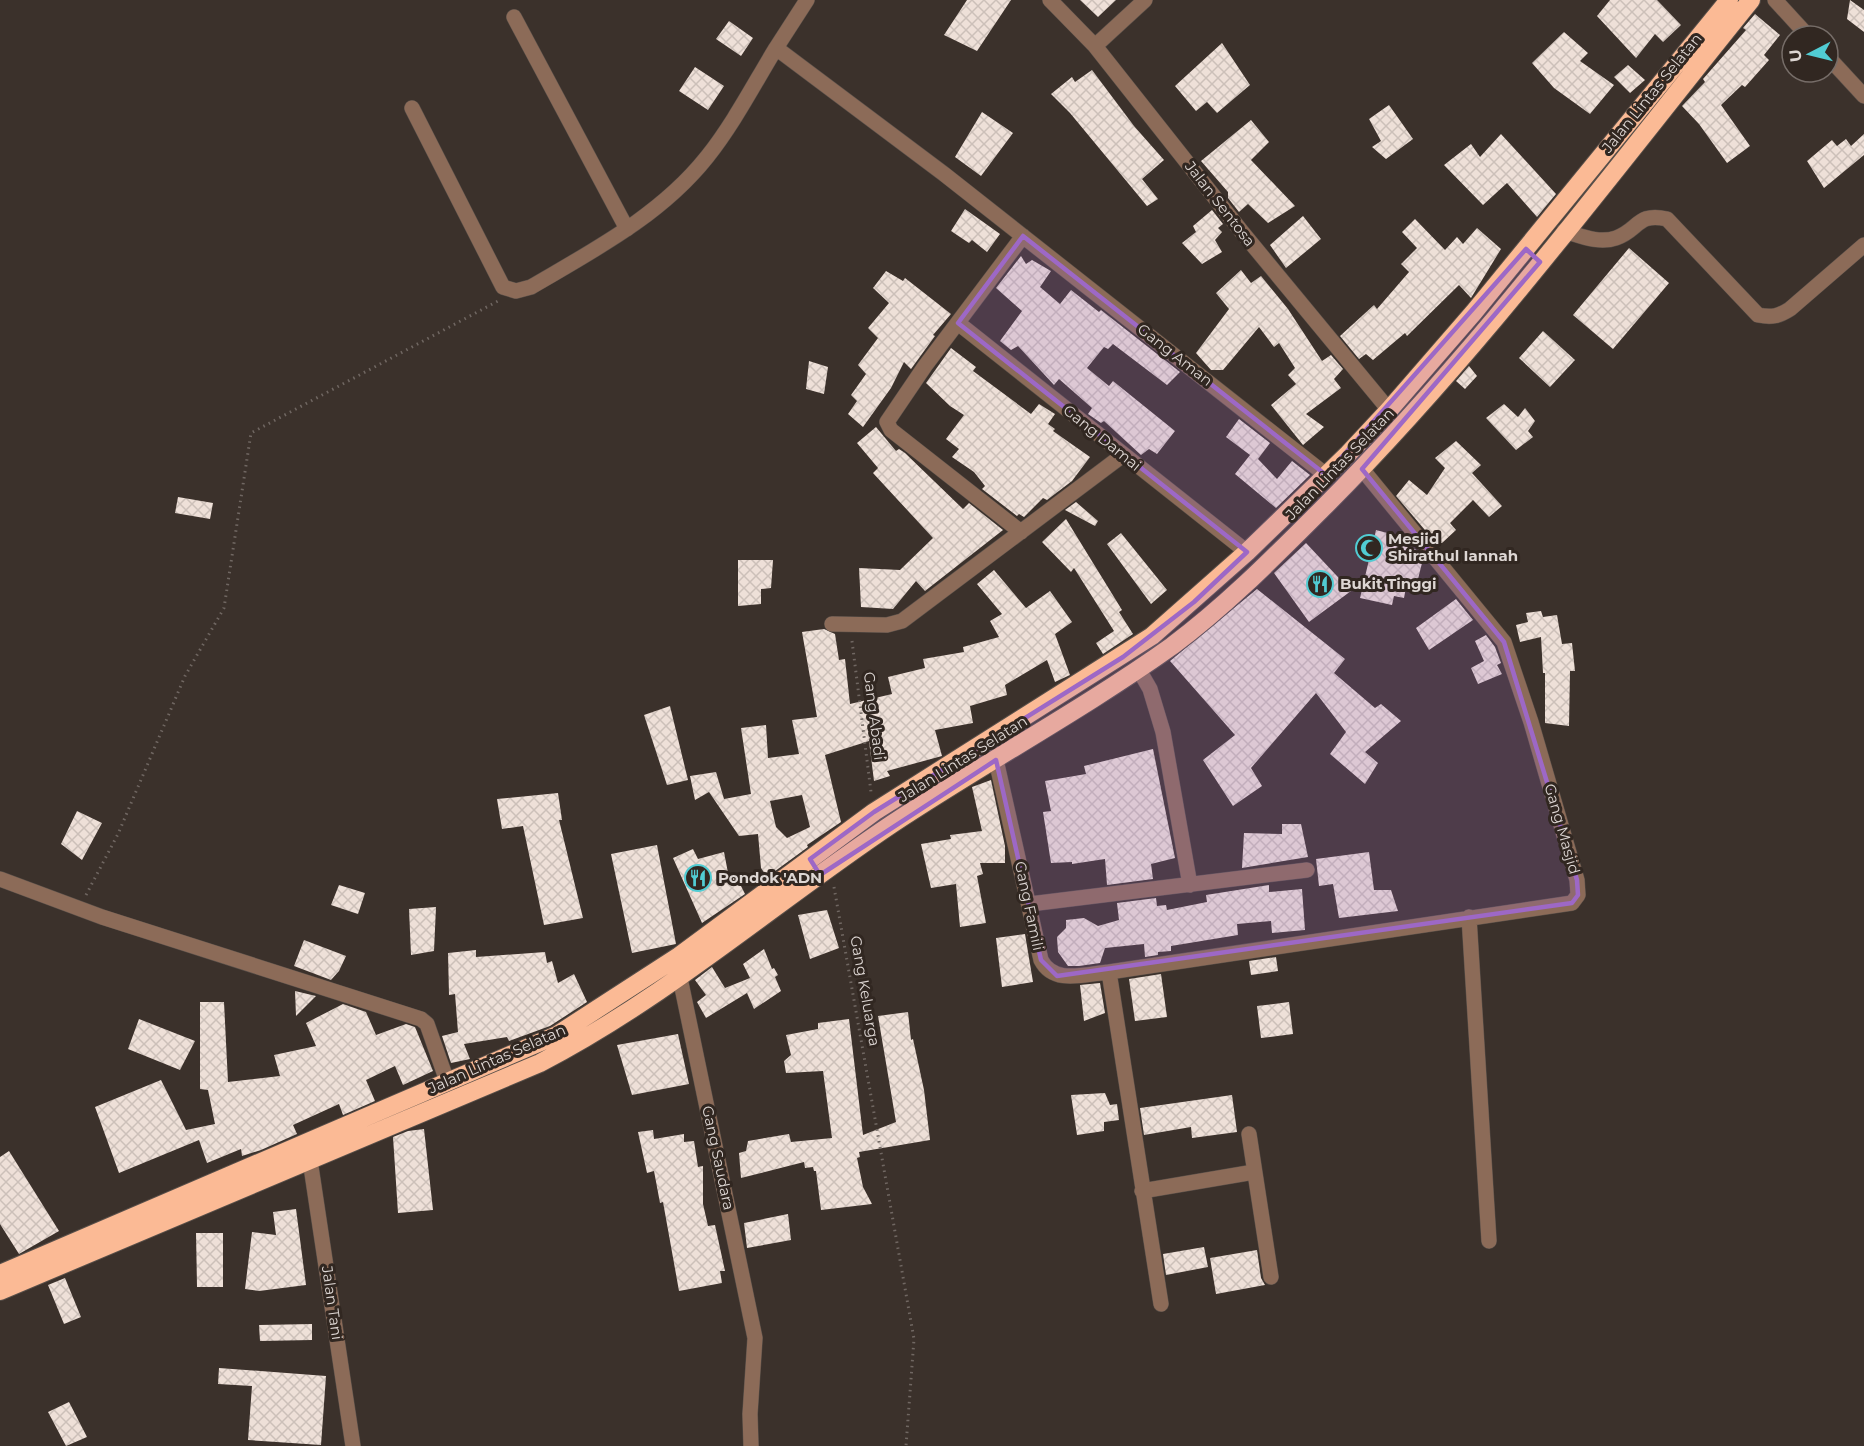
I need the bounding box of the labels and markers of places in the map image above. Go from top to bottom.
place label: Mesjid Shirathul Iannah [1388,529,1518,565]
mosque icon: Mesjid Shirathul Iannah [1354,533,1384,563]
restaurant icon: Bukit Tinggi [1305,569,1335,599]
place label: Bukit Tinggi [1340,574,1437,593]
restaurant icon: Pondok 'ADN [683,863,713,893]
place label: Pondok 'ADN [718,868,822,887]

